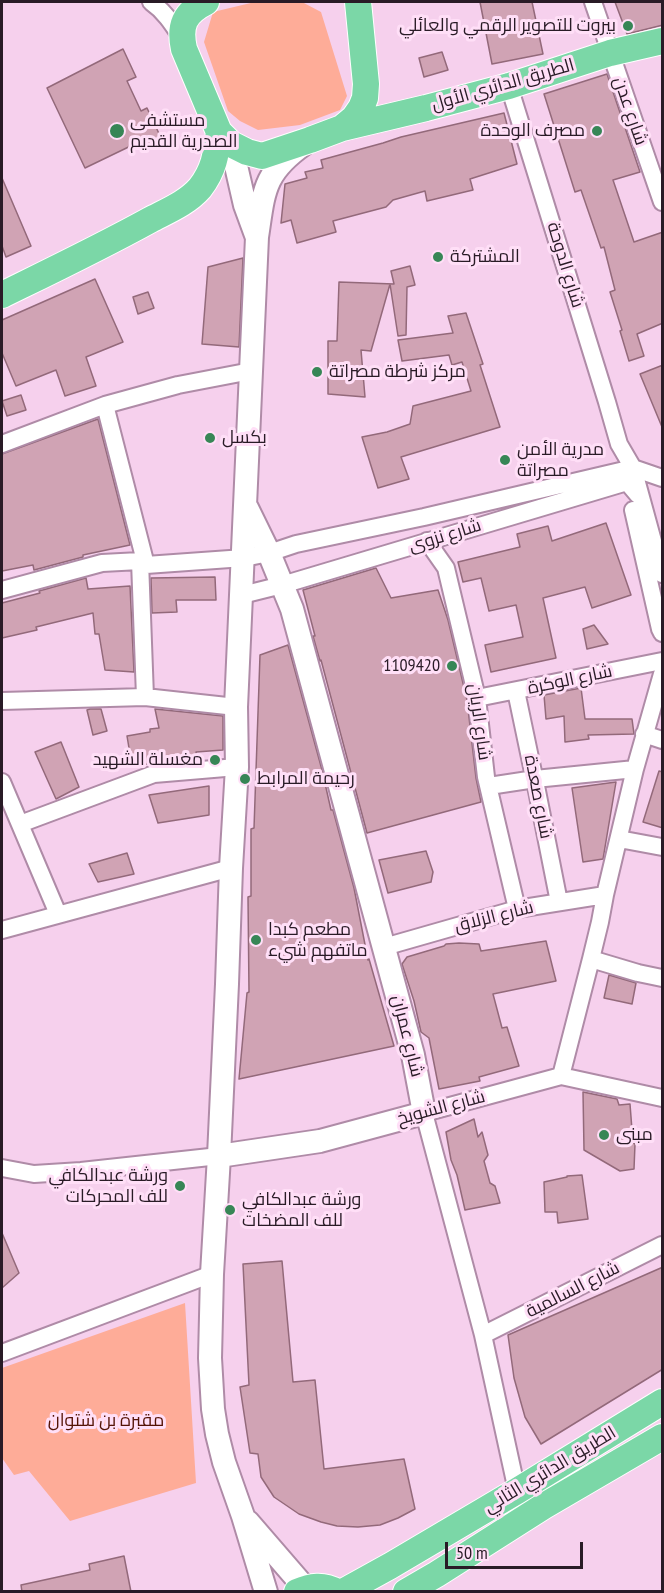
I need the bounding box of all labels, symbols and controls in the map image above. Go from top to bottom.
place label: بيروت للتصوير الرقمي والعائلي [399,15,616,37]
marker: بيروت للتصوير الرقمي والعائلي [621,19,635,33]
street label: الطريق الدائري الأول [429,54,577,116]
street label: شارع عدن [608,74,652,148]
place label: مستشفى الصدرية القديم [130,110,238,152]
place label: مصرف الوحدة [481,120,585,142]
marker: مستشفى الصدرية القديم [108,122,126,140]
marker: مصرف الوحدة [590,124,604,138]
street label: شارع الدوحة [542,220,588,310]
place label: المشتركة [450,246,520,268]
marker: المشتركة [431,250,445,264]
place label: مركز شرطة مصراتة [329,361,466,383]
marker: مركز شرطة مصراتة [310,365,324,379]
place label: بكسل [222,427,267,449]
marker: بكسل [203,431,217,445]
place label: مدرية الأمن مصراتة [517,439,604,482]
marker: مدرية الأمن مصراتة [498,453,512,467]
street label: شارع نزوى [406,515,484,557]
place label: 1109420 [383,655,440,677]
marker: 1109420 [445,659,459,673]
street label: شارع الوكرة [526,660,614,700]
street label: شارع الريان [463,682,495,762]
place label: مغسلة الشهيد [93,749,203,771]
marker: مغسلة الشهيد [208,753,222,767]
street label: شارع صعدة [519,753,557,841]
place label: رحيمة المرابط [257,768,355,790]
marker: رحيمة المرابط [238,772,252,786]
street label: شارع الزلاق [452,897,536,937]
place label: مطعم كبدا ماتفهم شيء [268,919,368,962]
marker: مطعم كبدا ماتفهم شيء [249,933,263,947]
street label: شارع عمران [386,993,428,1079]
street label: شارع الشويخ [395,1086,487,1130]
place label: مبنى [616,1124,653,1146]
marker: مبنى [597,1128,611,1142]
place label: ورشة عبدالكافي للف المحركات [49,1165,168,1208]
marker: ورشة عبدالكافي للف المحركات [173,1179,187,1193]
place label: ورشة عبدالكافي للف المضخات [242,1189,361,1232]
marker: ورشة عبدالكافي للف المضخات [223,1203,237,1217]
street label: شارع السالمية [523,1257,623,1323]
park label: مقبرة بن شتوان [48,1410,164,1432]
street label: الطريق الدائري الثاني [480,1422,620,1518]
scale bar [448,1530,586,1568]
text: 50 m [456,1541,488,1564]

